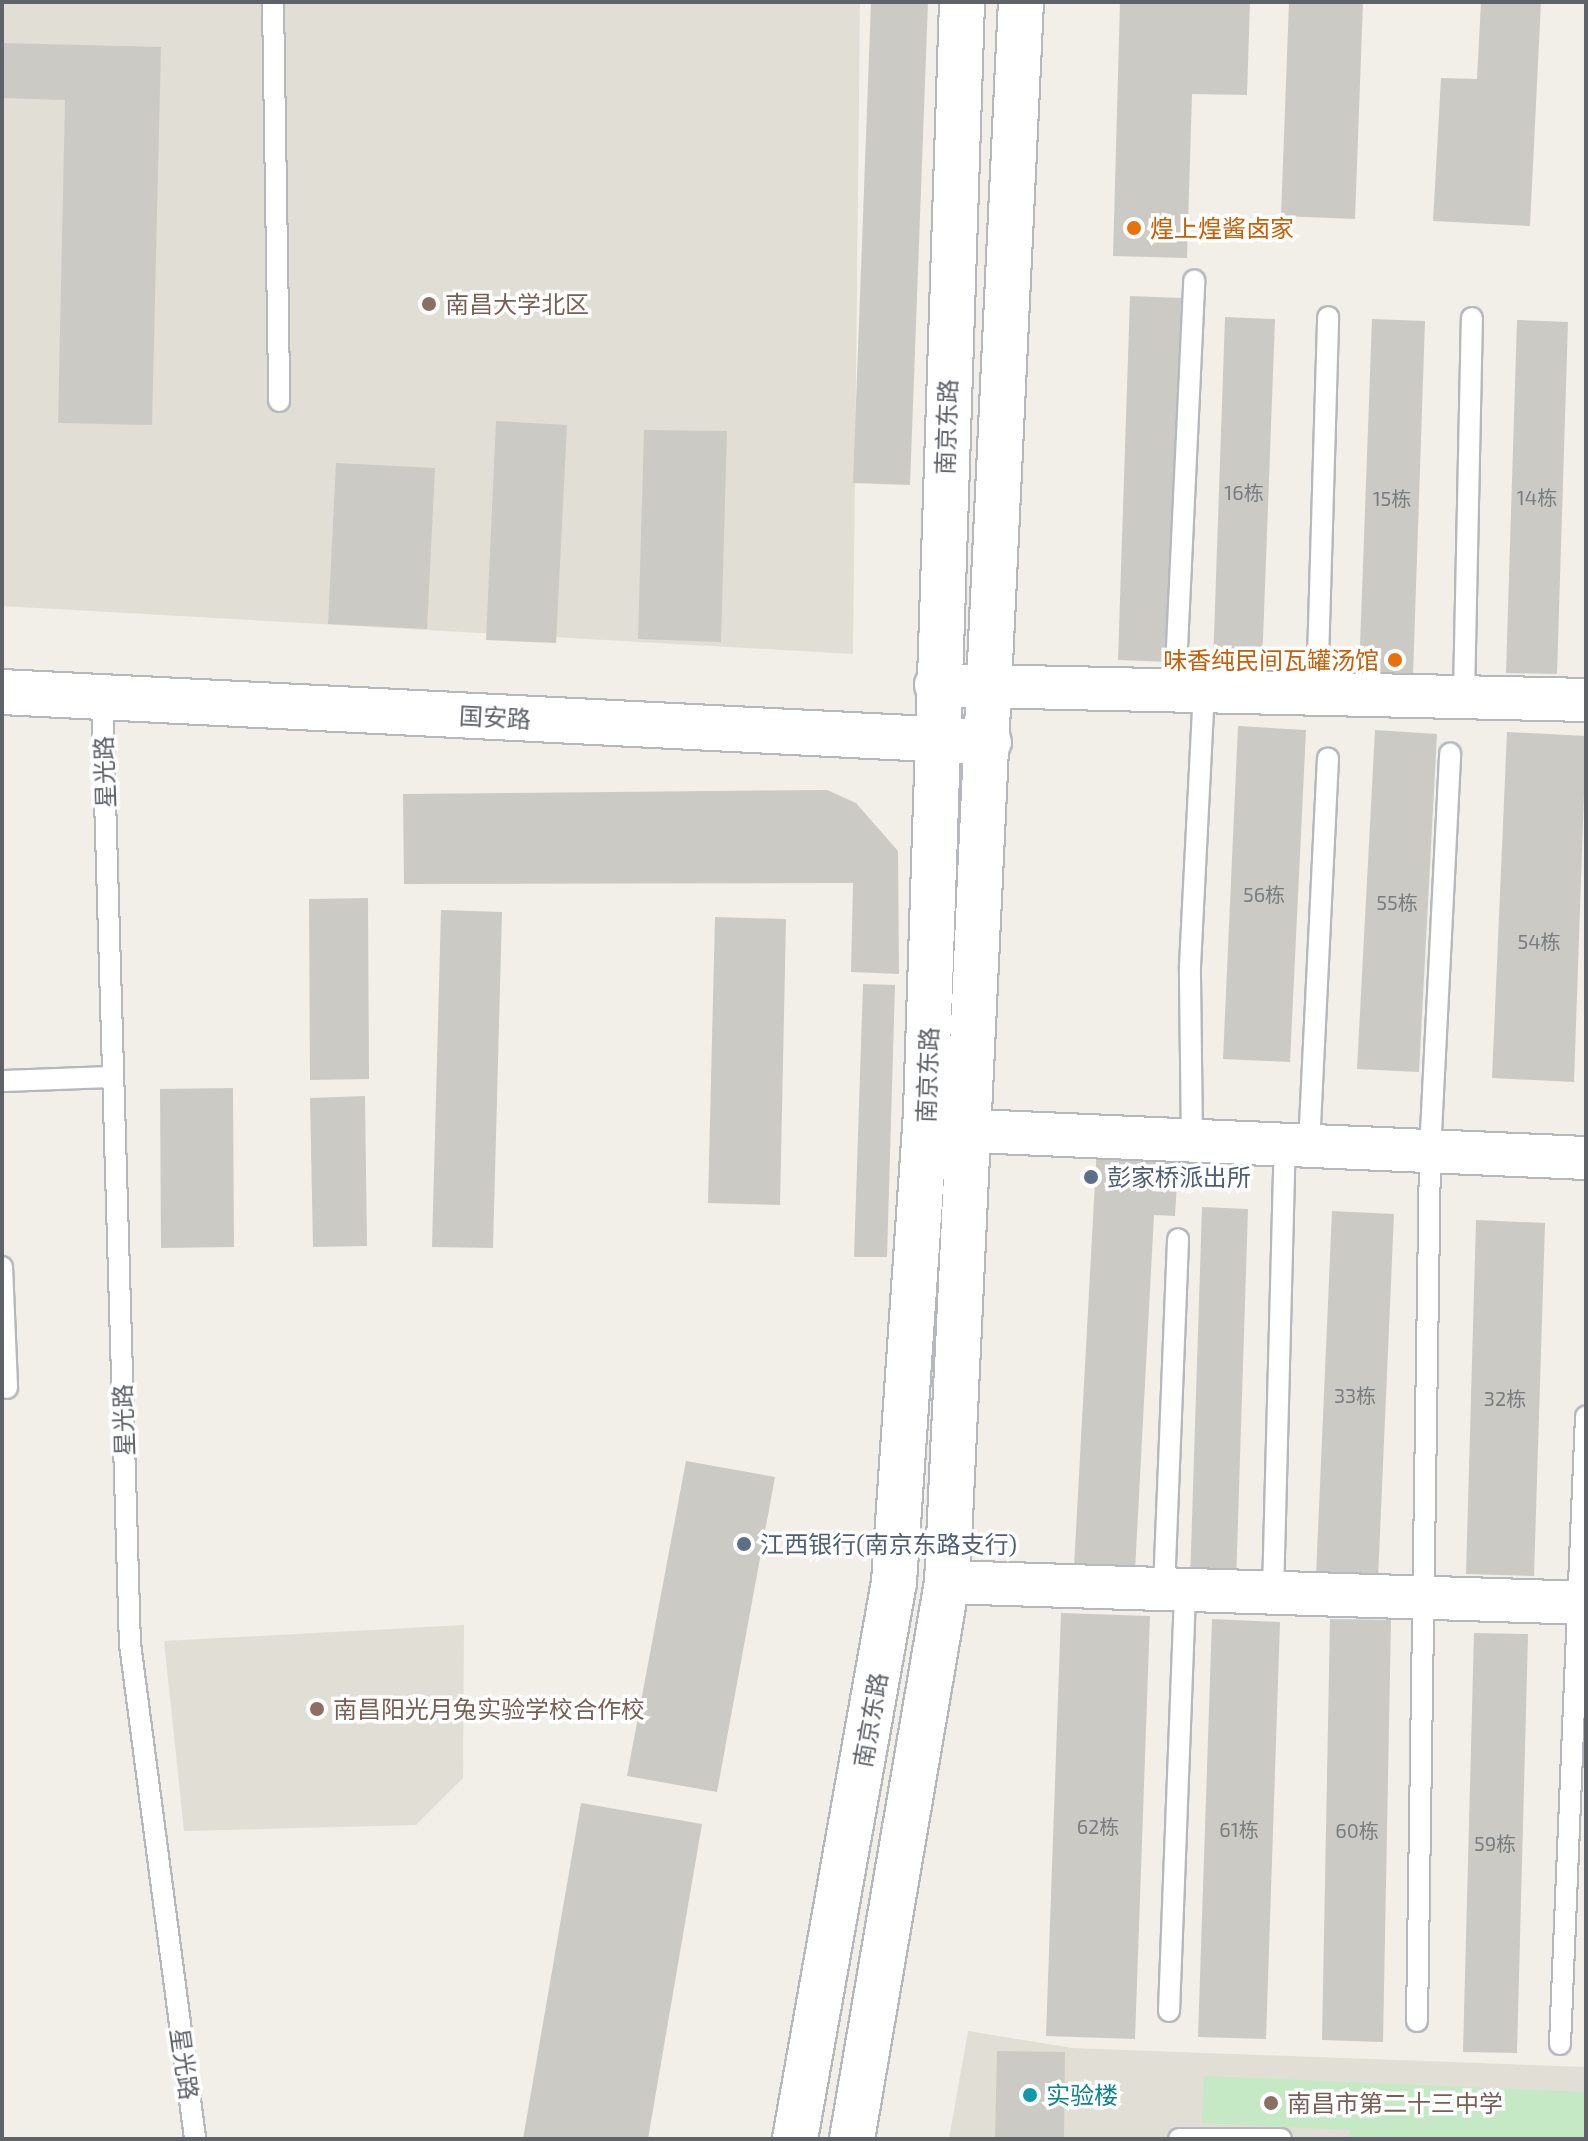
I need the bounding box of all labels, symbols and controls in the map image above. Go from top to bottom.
place label: 煌上煌酱卤家 [1150,214,1294,242]
marker: 煌上煌酱卤家 [1125,219,1143,237]
place label: 南昌大学北区 [445,290,589,318]
marker: 南昌大学北区 [420,295,438,313]
street label: 南京东路 [930,379,962,475]
house number: 16栋 [1224,480,1264,504]
house number: 14栋 [1517,485,1557,509]
house number: 15栋 [1373,486,1411,510]
place label: 味香纯民间瓦罐汤馆 [1163,646,1379,674]
marker: 味香纯民间瓦罐汤馆 [1386,651,1404,669]
street label: 国安路 [458,701,532,733]
street label: 星光路 [88,736,120,808]
house number: 56栋 [1243,882,1285,906]
house number: 55栋 [1376,890,1418,914]
house number: 54栋 [1517,929,1561,953]
street label: 南京东路 [911,1027,943,1123]
place label: 彭家桥派出所 [1107,1163,1251,1191]
marker: 彭家桥派出所 [1082,1168,1100,1186]
house number: 33栋 [1334,1383,1376,1407]
street label: 星光路 [107,1384,139,1456]
house number: 32栋 [1484,1386,1526,1410]
place label: 江西银行(南京东路支行) [760,1530,1017,1558]
marker: 江西银行(南京东路支行) [735,1535,753,1553]
street label: 南京东路 [847,1670,893,1770]
place label: 南昌阳光月兔实验学校合作校 [333,1695,645,1723]
marker: 南昌阳光月兔实验学校合作校 [308,1700,326,1718]
house number: 62栋 [1077,1814,1119,1838]
house number: 61栋 [1219,1817,1259,1841]
house number: 60栋 [1335,1818,1379,1842]
house number: 59栋 [1474,1831,1516,1855]
street label: 星光路 [166,2026,204,2102]
place label: 实验楼 [1046,2081,1118,2109]
marker: 实验楼 [1021,2086,1039,2104]
place label: 南昌市第二十三中学 [1287,2089,1503,2117]
marker: 南昌市第二十三中学 [1262,2094,1280,2112]

